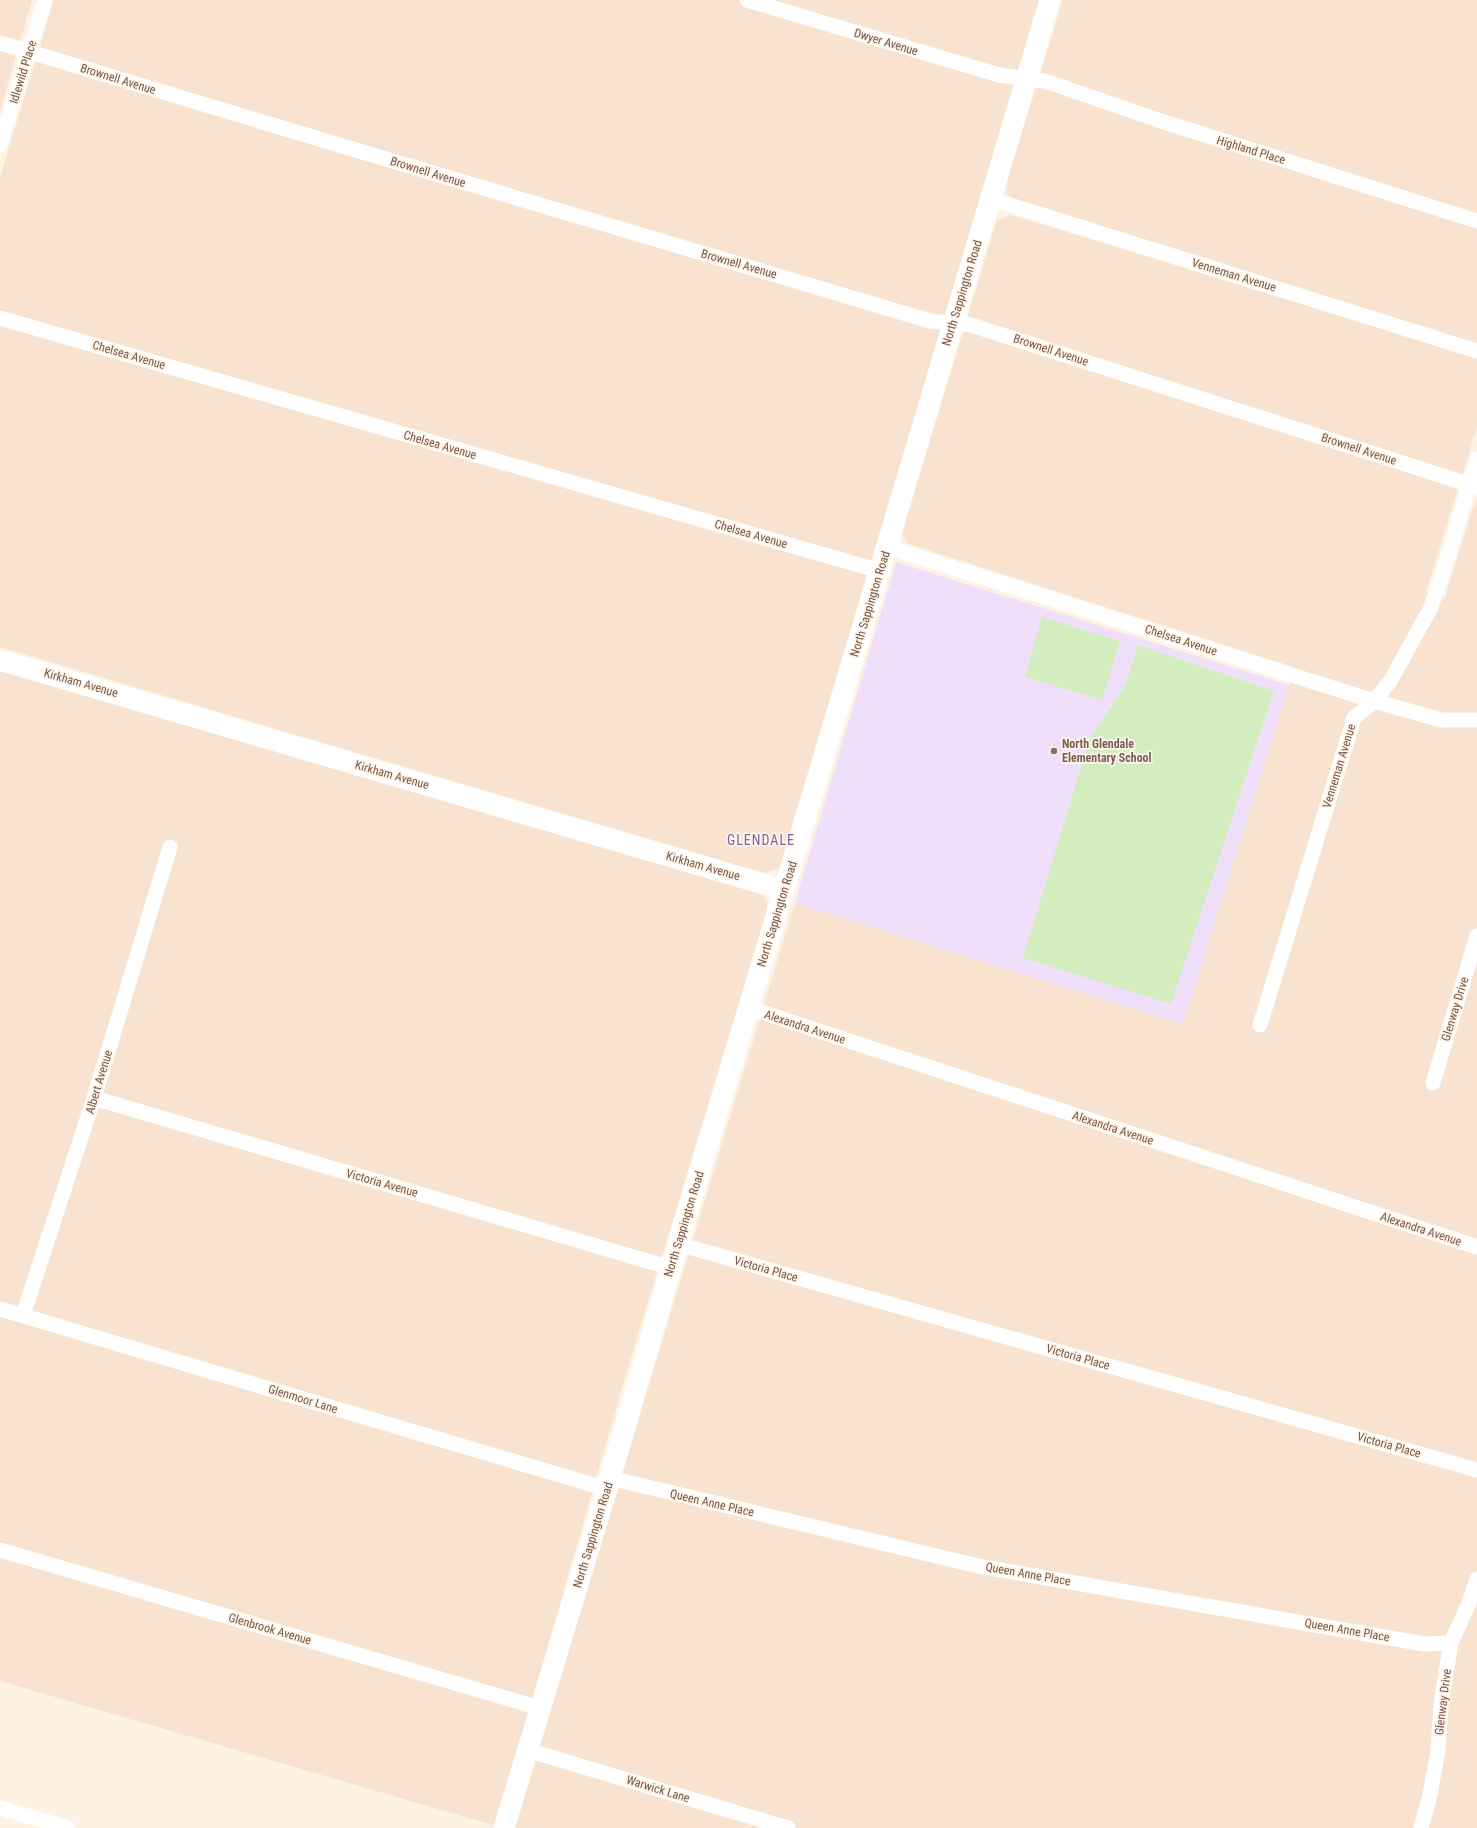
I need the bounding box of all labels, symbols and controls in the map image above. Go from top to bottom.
street label: Dwyer Avenue [852,26,920,58]
street label: Idlewild Place [7,38,39,105]
street label: Brownell Avenue [79,61,158,97]
street label: Highland Place [1215,133,1287,167]
street label: Brownell Avenue [389,154,468,190]
street label: North Sappington Road [939,238,985,348]
street label: Brownell Avenue [699,246,779,282]
street label: Venneman Avenue [1190,256,1278,295]
street label: Brownell Avenue [1012,331,1091,369]
street label: Chelsea Avenue [91,338,167,372]
street label: Chelsea Avenue [402,428,478,462]
street label: Brownell Avenue [1320,430,1399,468]
street label: Chelsea Avenue [713,517,789,551]
street label: North Sappington Road [847,549,893,659]
street label: Chelsea Avenue [1143,622,1219,658]
street label: Kirkham Avenue [42,666,120,700]
street label: Venneman Avenue [1320,722,1359,810]
place label: North Glendale Elementary School [1062,737,1152,765]
marker: North Glendale Elementary School [1049,746,1059,756]
street label: Kirkham Avenue [353,758,431,792]
district label: GLENDALE [727,832,795,848]
street label: Kirkham Avenue [664,849,742,883]
street label: North Sappington Road [754,859,800,969]
street label: Glenway Drive [1439,975,1472,1043]
street label: Alexandra Avenue [763,1007,848,1047]
street label: Albert Avenue [83,1048,115,1116]
street label: Alexandra Avenue [1071,1108,1156,1148]
street label: Victoria Avenue [345,1166,420,1200]
street label: North Sappington Road [661,1169,707,1279]
street label: Alexandra Avenue [1379,1209,1464,1249]
street label: Victoria Place [732,1253,800,1285]
street label: Victoria Place [1044,1341,1112,1373]
street label: Glenmoor Lane [267,1382,340,1416]
street label: Victoria Place [1355,1429,1423,1461]
street label: North Sappington Road [570,1480,616,1590]
street label: Queen Anne Place [668,1486,756,1520]
street label: Queen Anne Place [984,1560,1072,1588]
street label: Glenbrook Avenue [227,1610,313,1648]
street label: Queen Anne Place [1303,1616,1391,1644]
street label: Glenway Drive [1432,1668,1454,1736]
street label: Warwick Lane [625,1773,692,1805]

